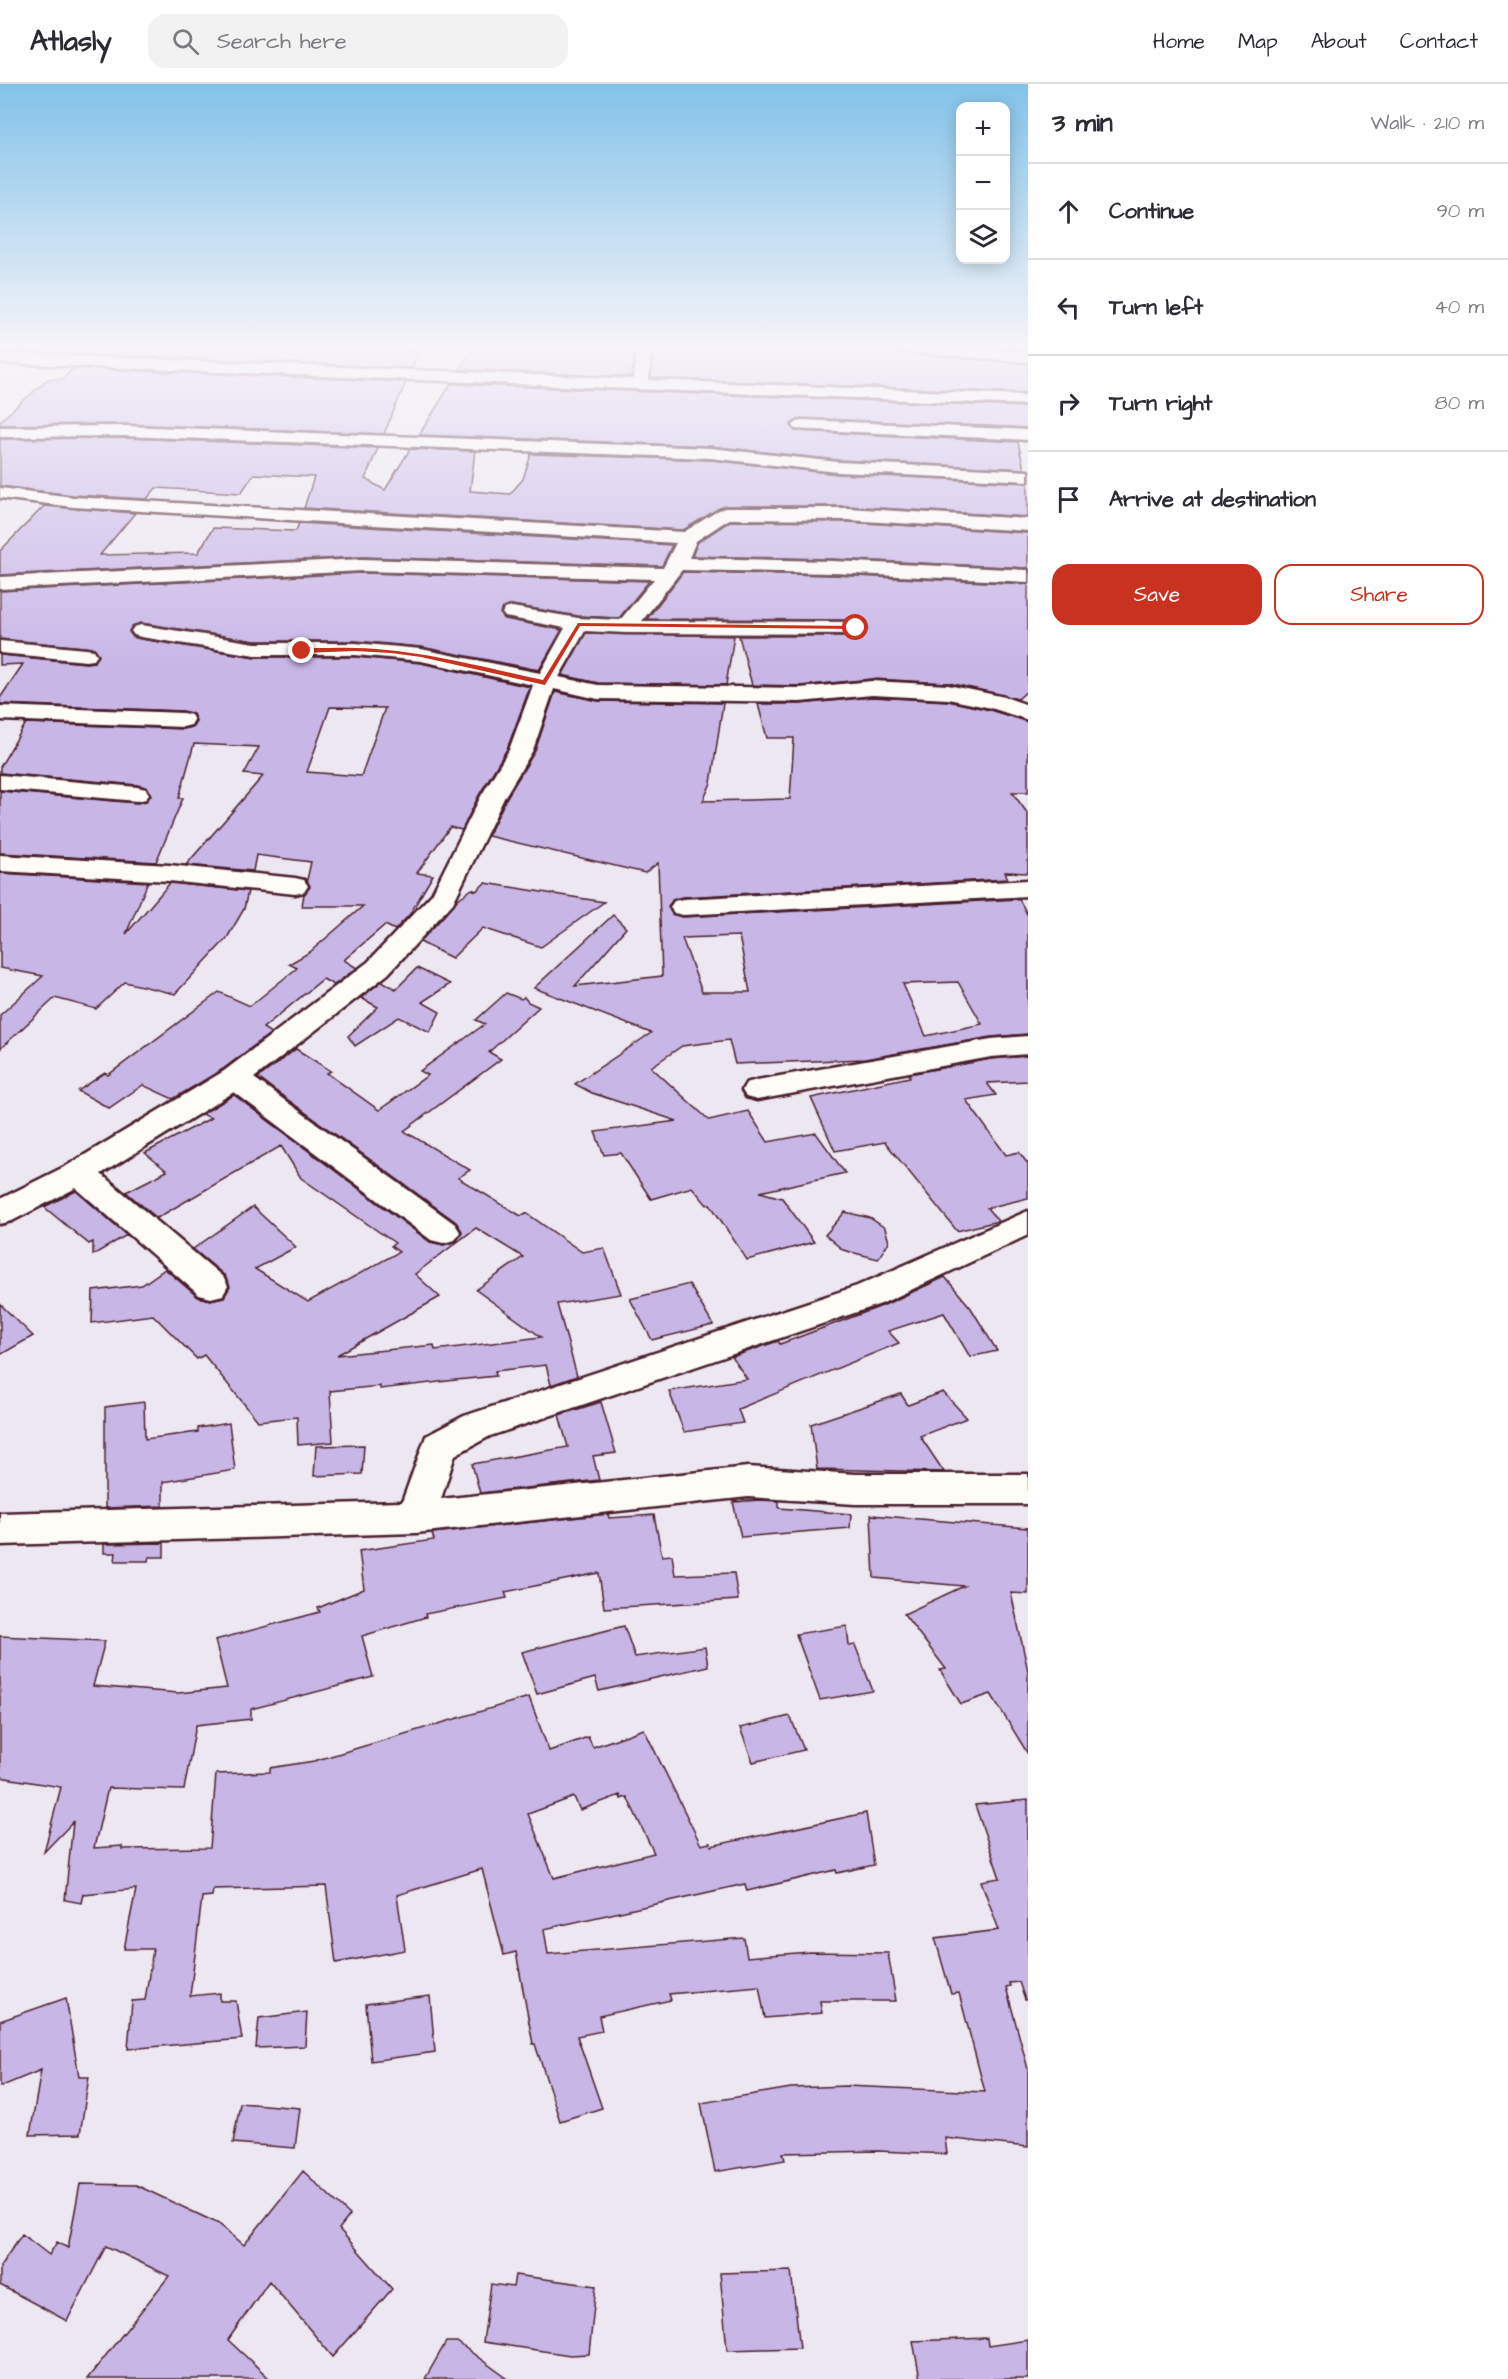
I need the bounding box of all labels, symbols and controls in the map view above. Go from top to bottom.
search box [148,14,568,68]
text: Atlasly [30,22,112,61]
icon: search [169,25,202,58]
text: Search here [217,26,347,57]
text: Home [1153,27,1205,56]
text: Map [1238,27,1278,56]
text: About [1311,27,1367,56]
text: Contact [1400,27,1478,56]
map controls [956,102,1010,264]
button: + [956,102,1010,156]
text: 3 min [1052,105,1113,141]
text: Walk · 210 m [1371,109,1484,137]
button: − [956,156,1010,210]
icon: ahead [1052,195,1085,228]
text: Continue [1109,196,1194,227]
text: 90 m [1436,197,1484,225]
button: layers [956,210,1010,264]
icon: left [1052,291,1085,324]
text: Turn left [1109,292,1203,323]
text: 40 m [1434,293,1484,321]
icon: right [1052,387,1085,420]
text: Turn right [1109,388,1212,419]
text: 80 m [1435,389,1484,417]
icon: arrive [1052,483,1085,516]
text: Arrive at destination [1109,484,1316,515]
button: Save [1052,564,1262,625]
button: Share [1274,564,1484,625]
route start [842,614,868,640]
route end [288,637,314,663]

